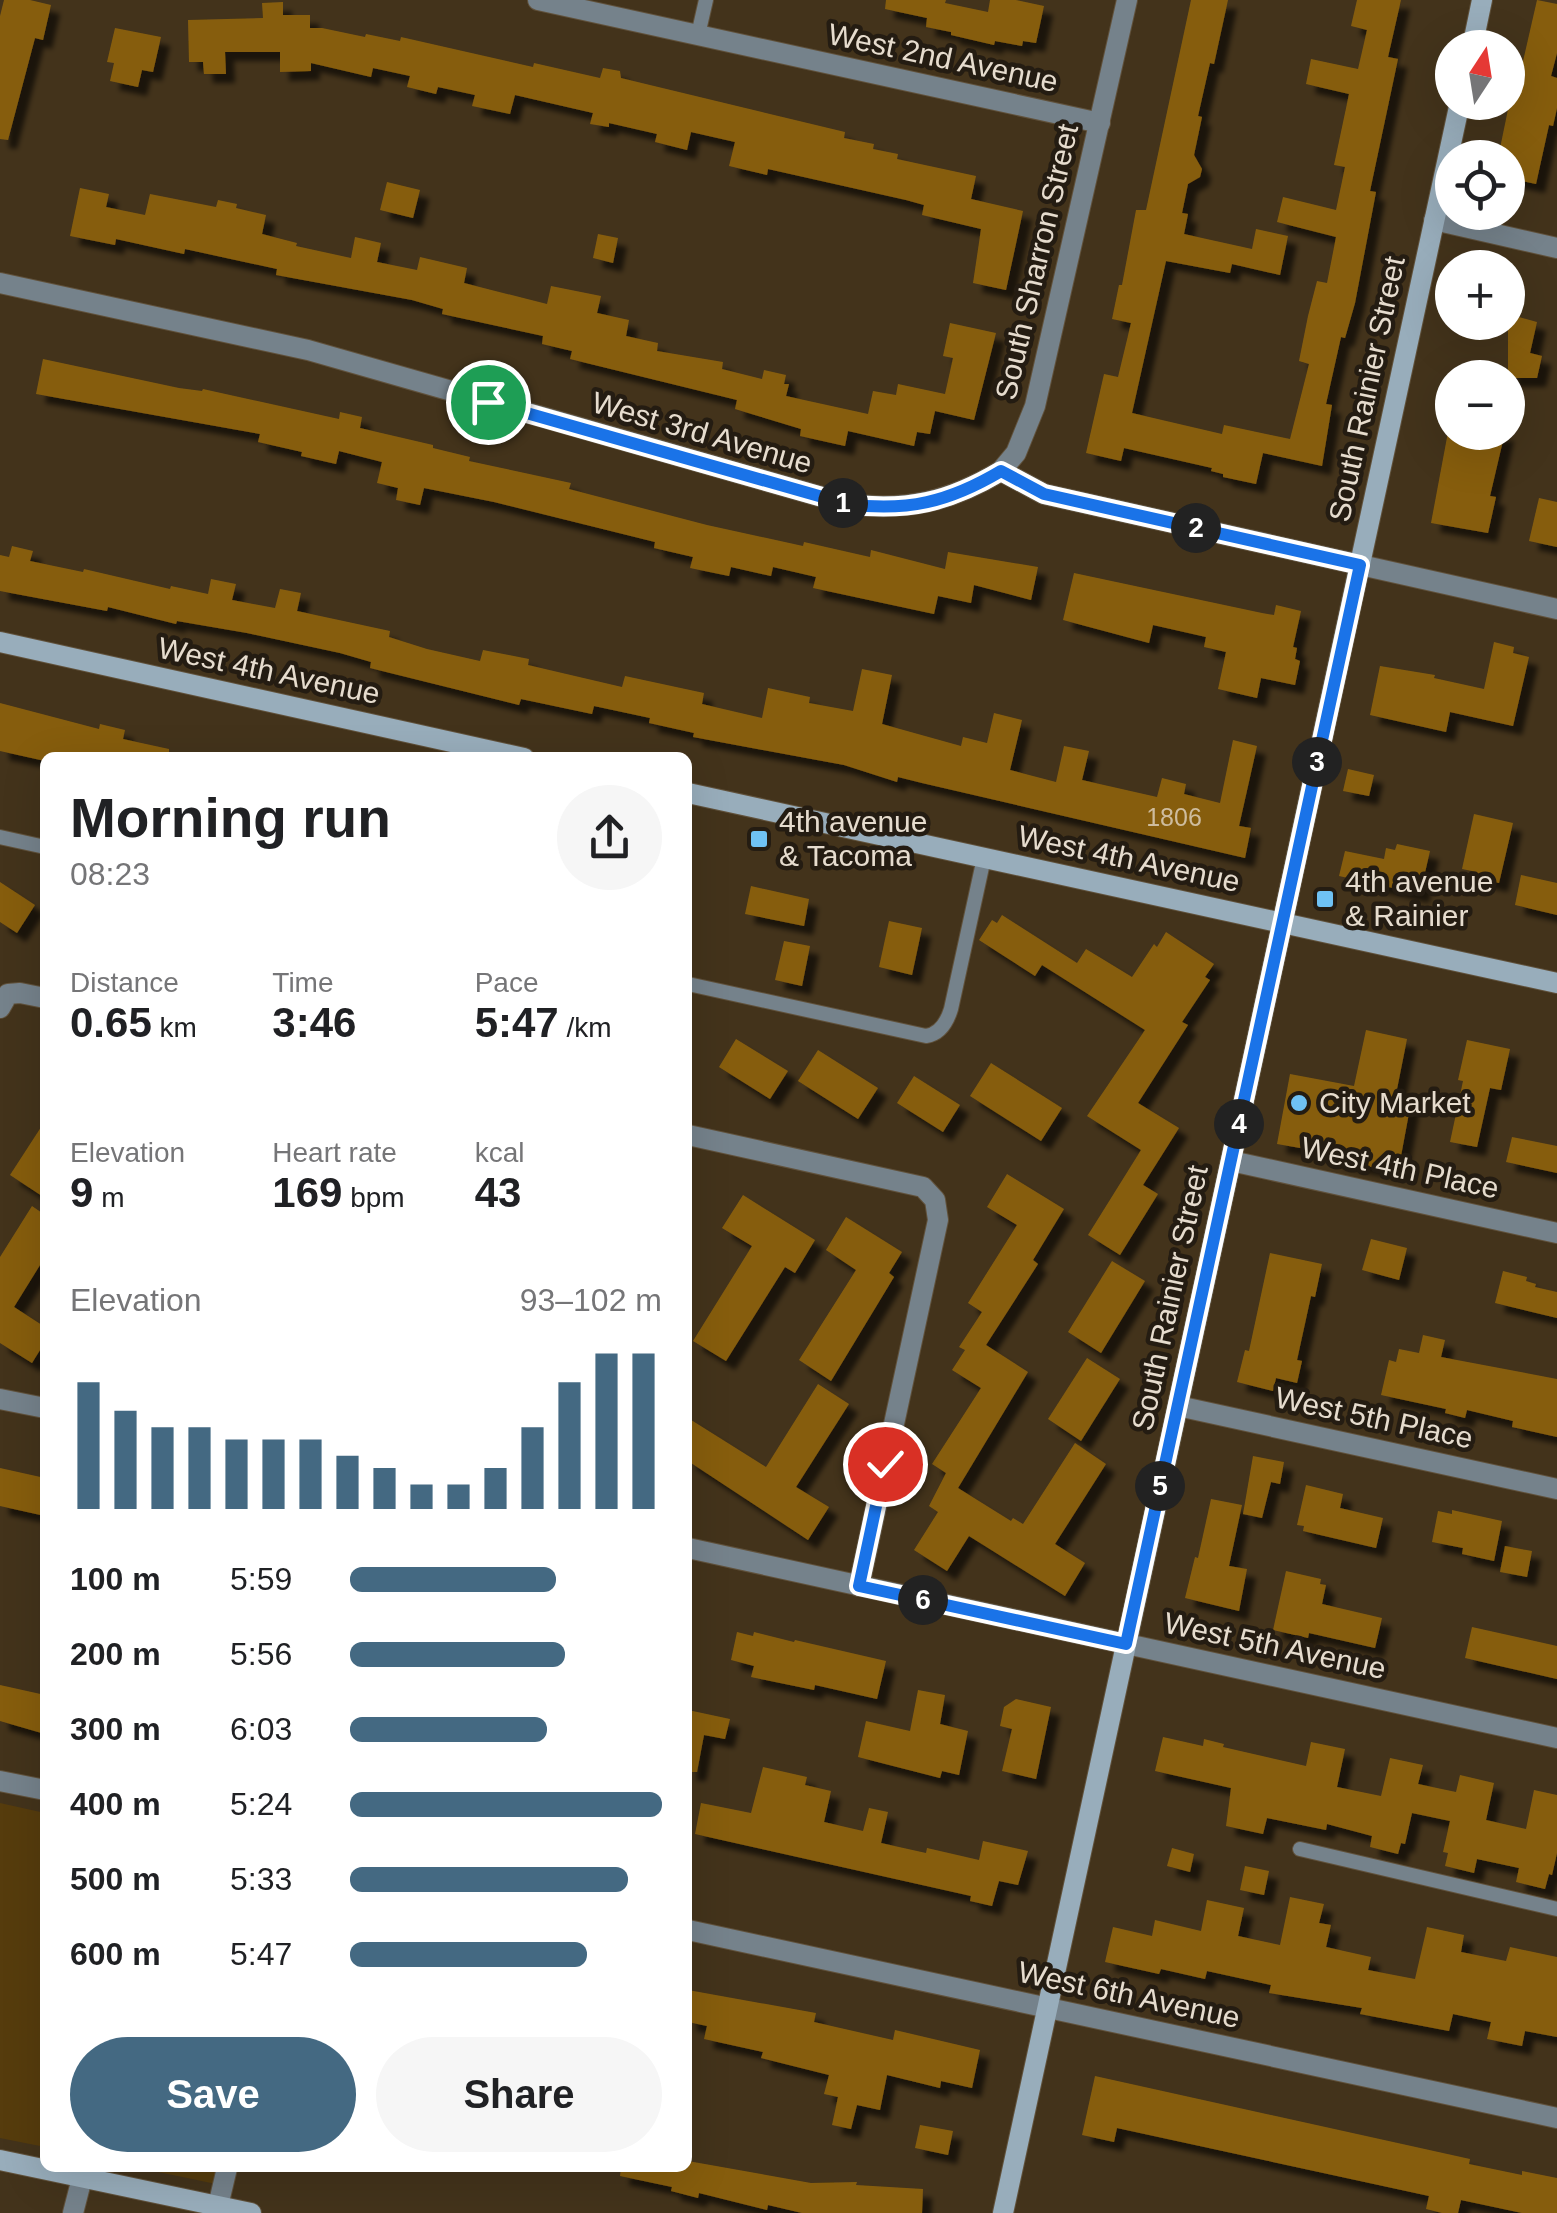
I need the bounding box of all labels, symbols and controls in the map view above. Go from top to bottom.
street label: West 2nd Avenue [825,17,1061,98]
north arrow [1435,30,1525,120]
map controls [1435,30,1525,450]
street label: South Sharron Street [989,120,1084,403]
button: locate [1435,140,1525,230]
button: + [1435,250,1525,340]
street label: South Rainier Street [1322,253,1411,524]
pin [446,360,531,445]
button: − [1435,360,1525,450]
icon: arrive [461,375,516,430]
street label: West 3rd Avenue [588,385,816,480]
pin: 1 [818,478,868,528]
text: 1 [835,487,851,518]
pin: 2 [1171,503,1221,553]
text: 2 [1188,512,1204,543]
street label: West 4th Avenue [155,631,383,710]
pin: 3 [1292,737,1342,787]
text: 3 [1309,746,1325,777]
button: share [557,785,662,890]
text: Morning run [70,787,391,849]
house number: 1806 [1146,803,1202,831]
place label: 4th avenue & Tacoma [779,805,927,872]
street label: West 4th Avenue [1015,819,1243,898]
marker: 4th avenue & Tacoma [748,828,770,850]
text: 08:23 [70,856,150,892]
place label: 4th avenue & Rainier [1345,865,1493,932]
marker: 4th avenue & Rainier [1314,888,1336,910]
text: Distance [70,967,179,998]
text: Time [272,967,334,998]
text: Pace [475,967,538,998]
text: 0.65 [70,999,152,1046]
text: 3:46 [272,999,356,1046]
text: 5:47 [475,999,559,1046]
text: km [152,1012,197,1043]
text: /km [559,1012,612,1043]
place label: City Market [1319,1086,1471,1119]
marker: City Market [1288,1092,1310,1114]
pin: 4 [1214,1099,1264,1149]
text: 4 [1231,1108,1247,1139]
street label: West 4th Place [1298,1130,1502,1205]
text: Elevation [70,1137,185,1168]
text: Heart rate [272,1137,397,1168]
text: kcal [475,1137,524,1168]
street label: South Rainier Street [1125,1162,1214,1433]
text: 9 [70,1169,93,1216]
text: 169 [272,1169,342,1216]
text: 43 [475,1169,521,1216]
text: m [93,1182,124,1213]
text: bpm [342,1182,405,1213]
text: Elevation [70,1282,202,1318]
text: 93–102 m [520,1282,662,1318]
street label: West 5th Place [1272,1380,1476,1455]
pin [843,1422,928,1507]
icon: check [858,1437,913,1492]
pin: 5 [1135,1461,1185,1511]
text: 5 [1152,1470,1168,1501]
text: 100 m [70,1561,161,1597]
text: 5:59 [230,1561,292,1597]
pin: 6 [898,1575,948,1625]
text: 6 [915,1584,931,1615]
street label: West 5th Avenue [1161,1606,1389,1685]
text: 200 m [70,1636,161,1672]
text: 5:56 [230,1636,292,1672]
text: 300 m [70,1711,161,1747]
text: 6:03 [230,1711,292,1747]
text: 400 m [70,1786,161,1822]
text: 5:24 [230,1786,292,1822]
text: 500 m [70,1861,161,1897]
text: 5:33 [230,1861,292,1897]
text: 600 m [70,1936,161,1972]
text: 5:47 [230,1936,292,1972]
street label: West 6th Avenue [1015,1955,1243,2034]
button: Save [70,2037,356,2152]
button: Share [376,2037,662,2152]

